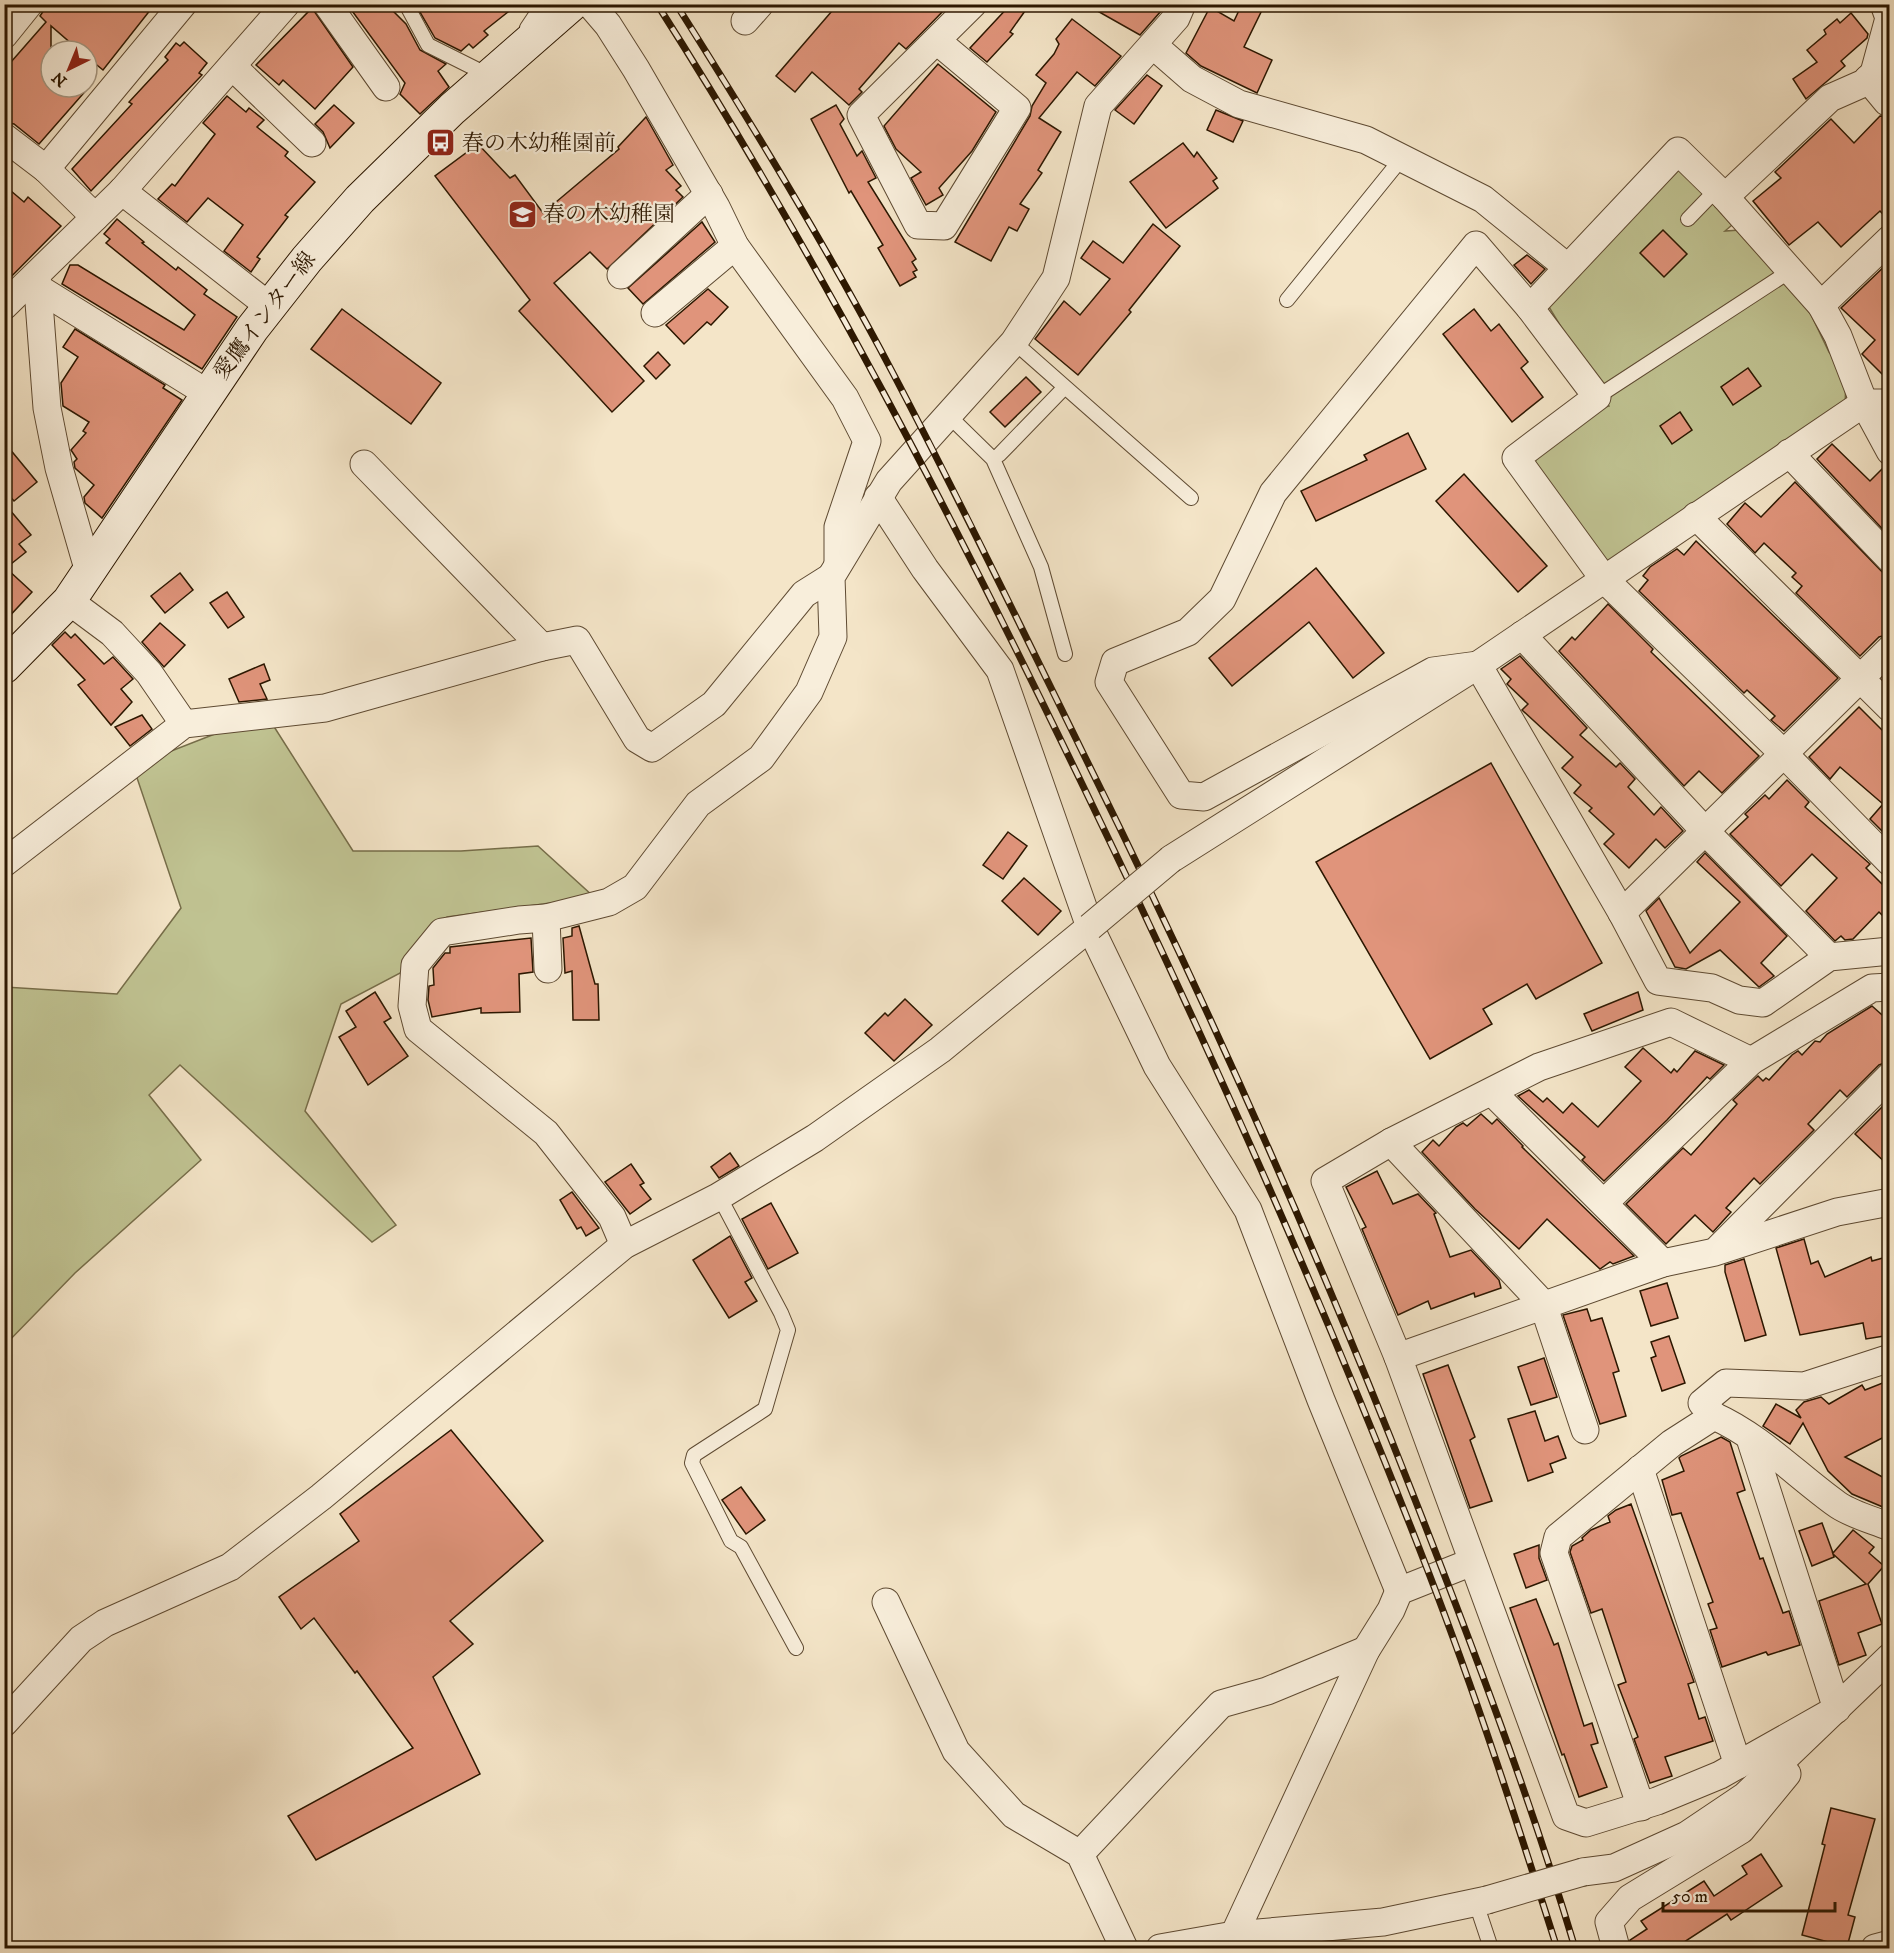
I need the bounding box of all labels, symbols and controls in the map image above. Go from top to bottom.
north arrow [39,39,99,99]
text: N [48,67,71,91]
bus stop icon: 春の木幼稚園前 [425,127,457,159]
place label: 春の木幼稚園前 [462,130,616,157]
school or university icon: 春の木幼稚園 [506,198,538,230]
place label: 春の木幼稚園 [543,201,675,228]
street label: 愛鷹インター線 [208,247,322,385]
scale bar [1663,1875,1836,1913]
text: 50 m [1672,1886,1708,1908]

